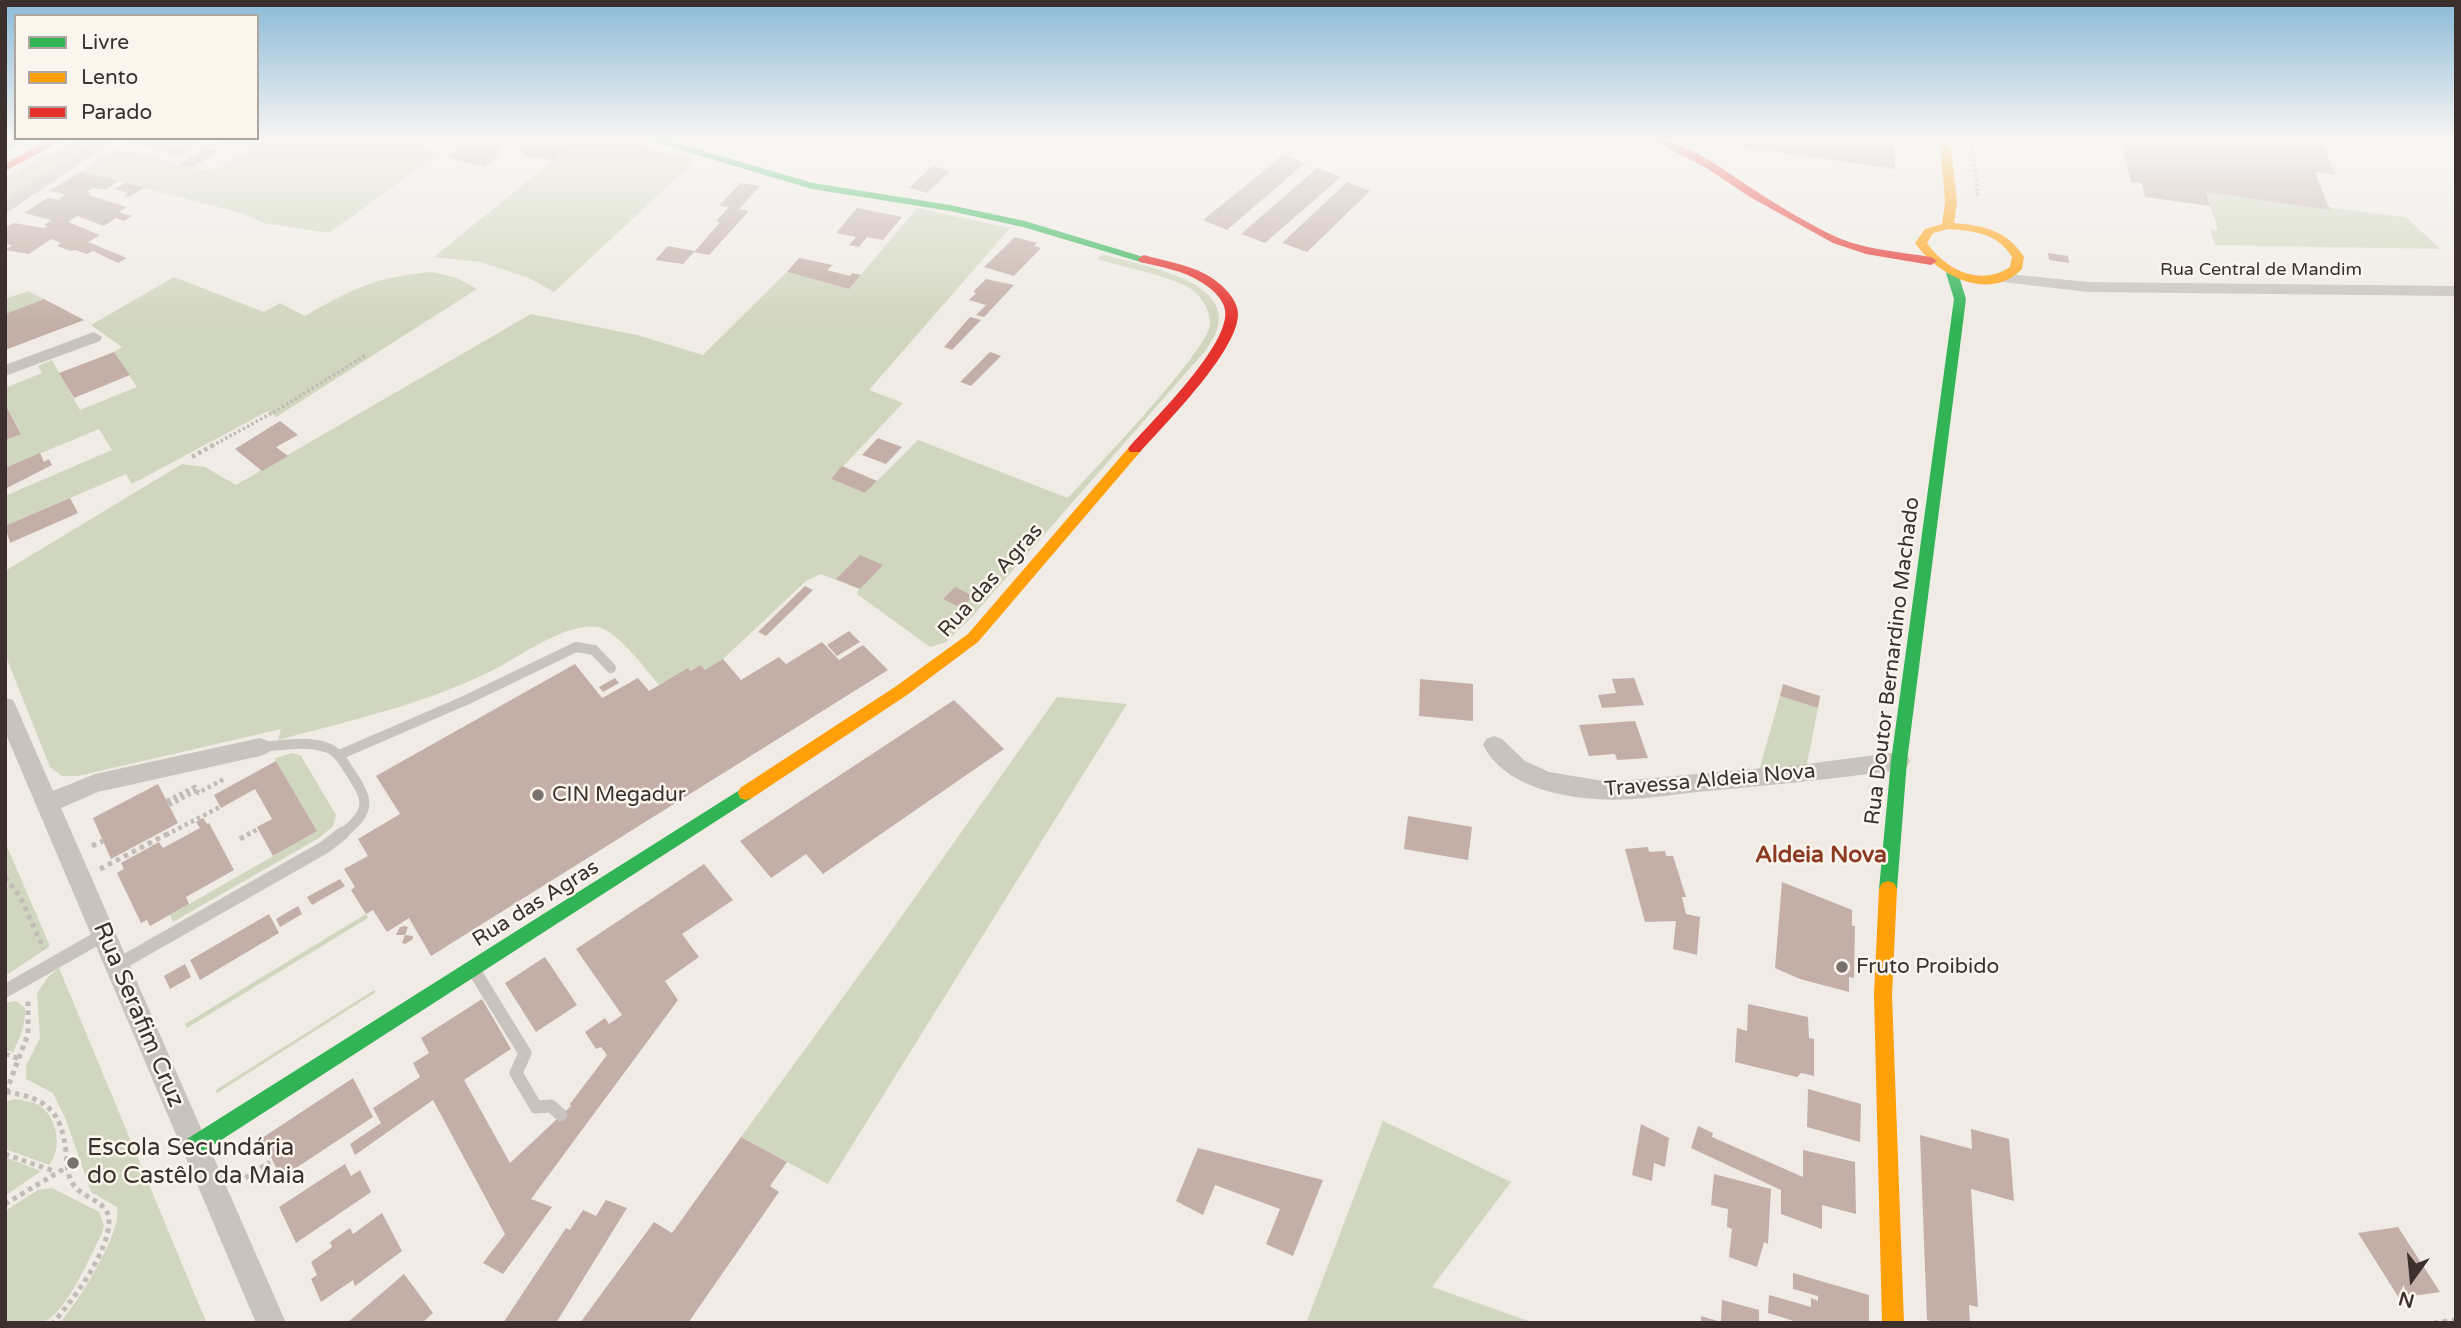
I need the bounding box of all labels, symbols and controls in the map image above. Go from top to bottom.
legend [14,14,259,140]
text: Livre [81,30,129,55]
text: Lento [81,65,138,90]
text: Parado [81,100,152,125]
street label: Rua Central de Mandim [2160,259,2362,281]
street label: Rua Doutor Bernardino Machado [1860,496,1926,826]
street label: Rua das Agras [933,519,1049,643]
street label: Travessa Aldeia Nova [1603,759,1817,803]
place label: CIN Megadur [552,782,686,808]
marker: CIN Megadur [530,787,546,803]
district label: Aldeia Nova [1755,842,1887,870]
street label: Rua das Agras [468,855,604,953]
street label: Rua Serafim Cruz [86,918,190,1112]
place label: Fruto Proibido [1856,954,1999,980]
marker: Fruto Proibido [1834,959,1850,975]
place label: Escola Secundária do Castêlo da Maia [87,1135,305,1191]
marker: Escola Secundária do Castêlo da Maia [65,1155,81,1171]
north arrow [2377,1244,2447,1314]
text: N [2396,1287,2417,1312]

